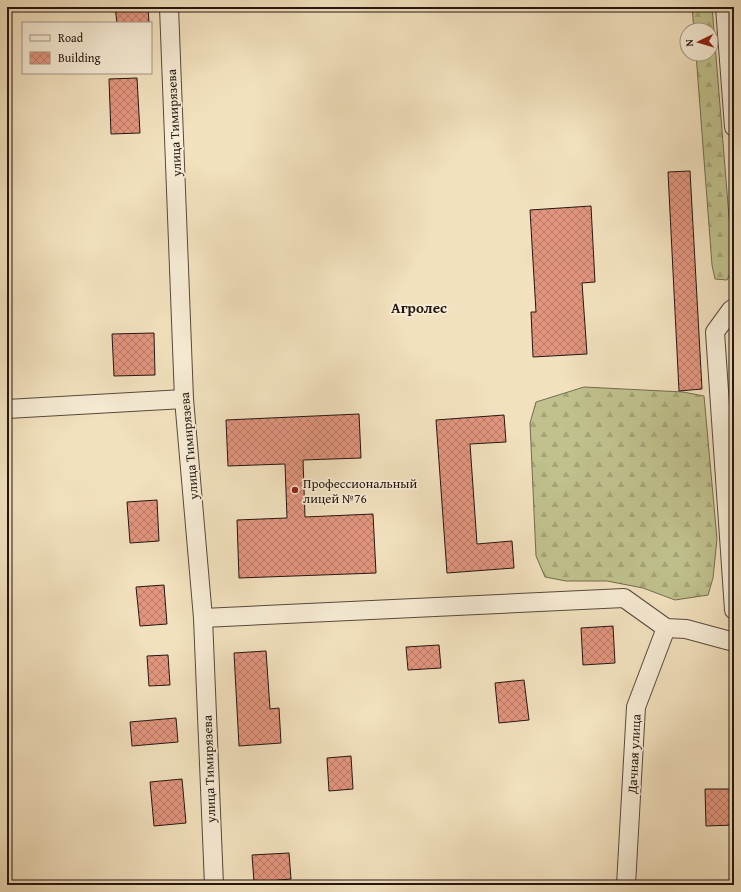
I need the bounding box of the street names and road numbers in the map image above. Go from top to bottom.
street label: улица Тимирязева [162,68,186,178]
street label: улица Тимирязева [175,391,203,502]
street label: Дачная улица [622,713,646,795]
street label: улица Тимирязева [198,714,220,824]

